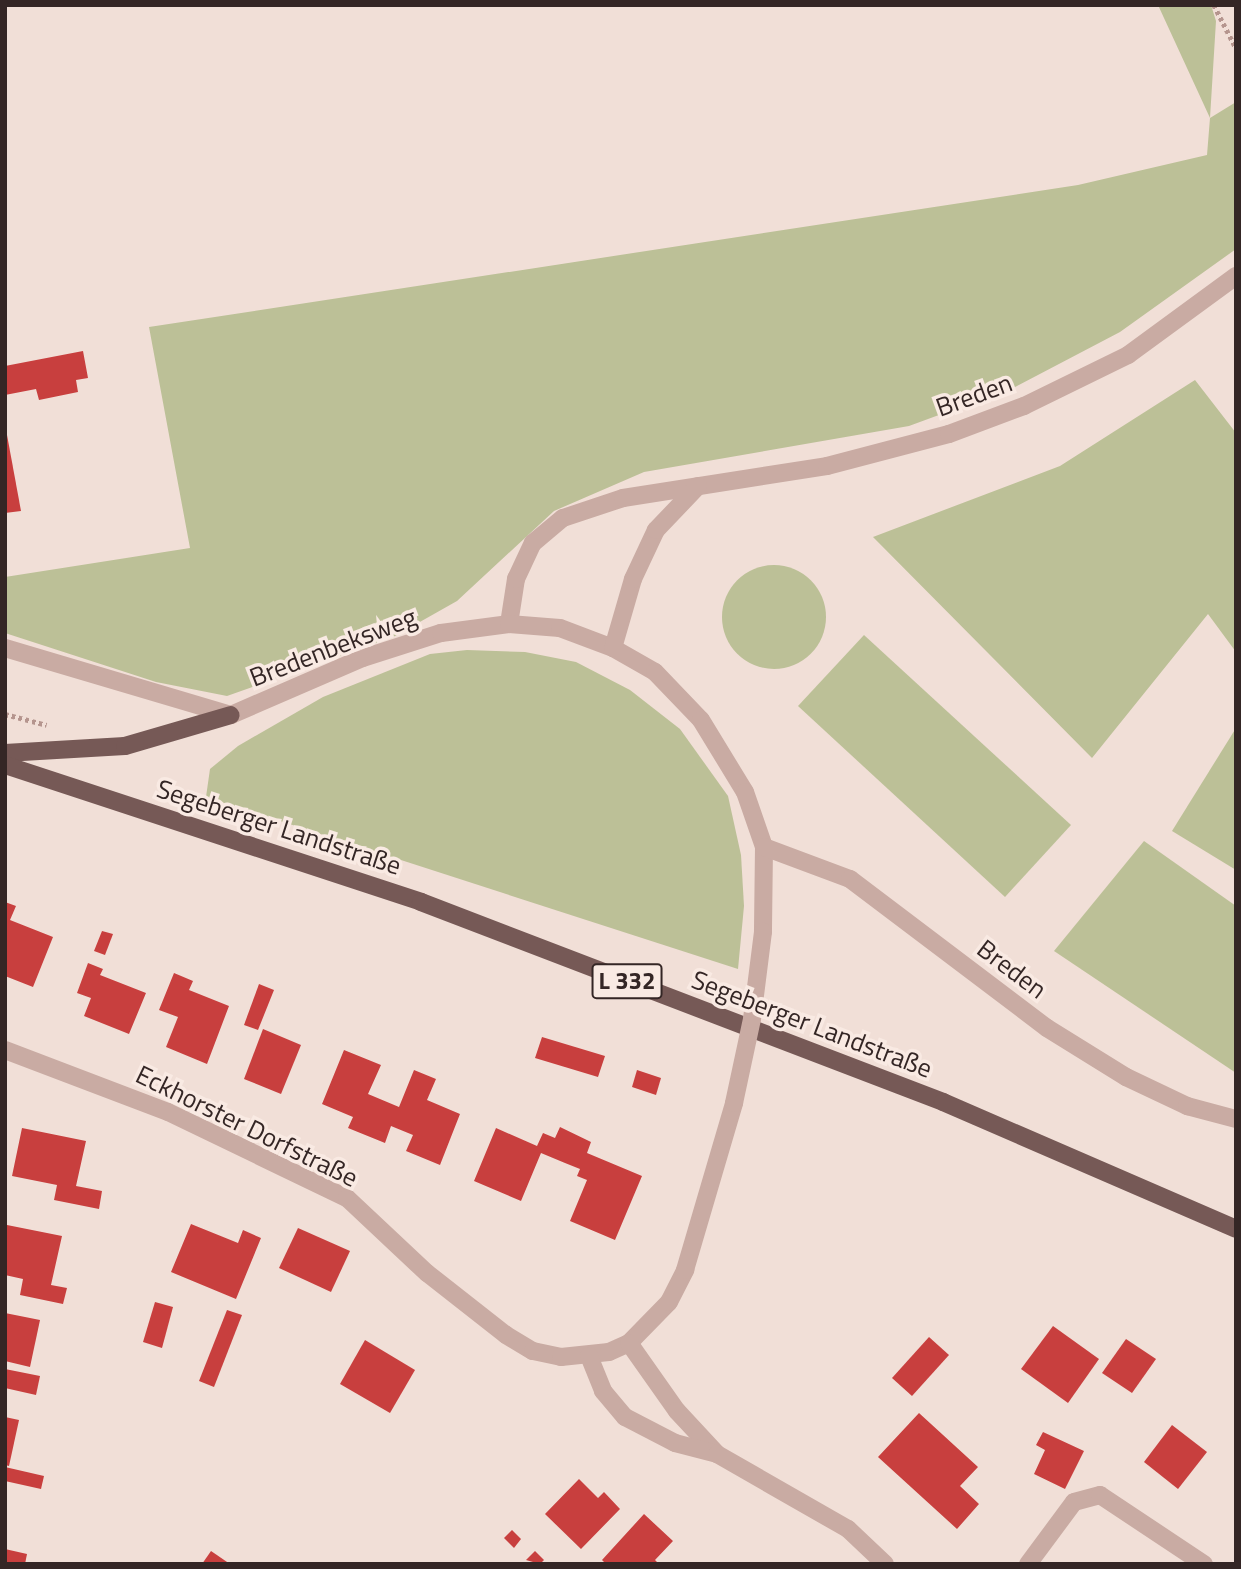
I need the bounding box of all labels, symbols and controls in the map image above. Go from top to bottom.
street label: Breden [932,367,1016,423]
street label: Bredenbeksweg [245,601,421,693]
street label: Segeberger Landstraße [153,773,405,881]
street label: Breden [971,933,1053,1005]
road number: L 332 [590,960,664,1001]
street label: Segeberger Landstraße [687,964,937,1084]
street label: Eckhorster Dorfstraße [131,1059,363,1193]

